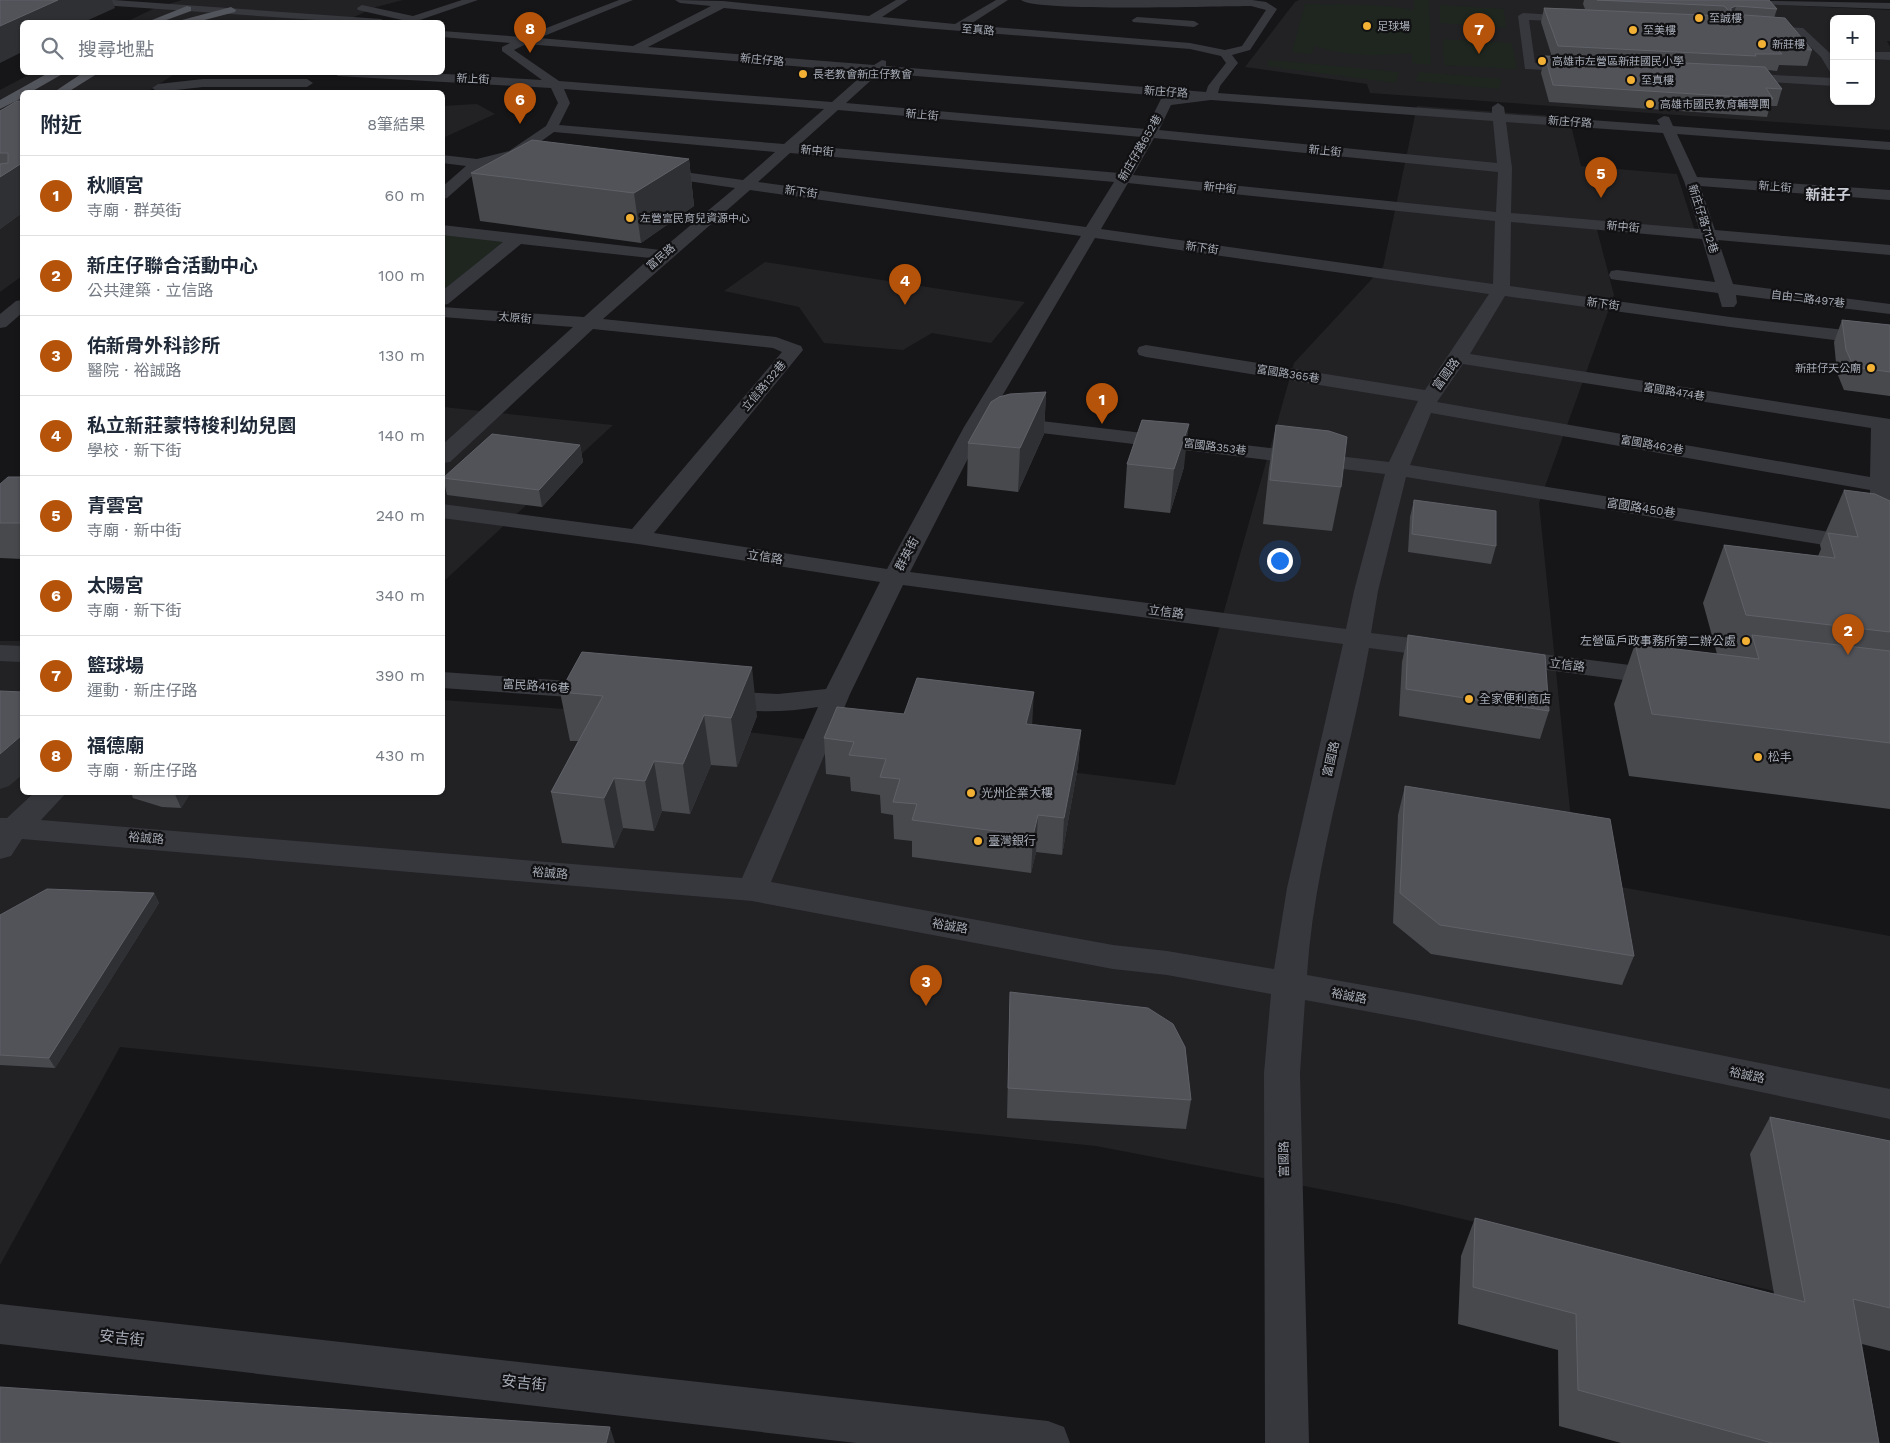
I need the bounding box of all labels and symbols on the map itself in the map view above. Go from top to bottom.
pin: 8 [514,12,546,53]
marker: 至誠樓 [1693,12,1705,24]
place label: 至誠樓 [1709,12,1742,25]
pin: 7 [1463,13,1495,54]
marker: 足球場 [1361,20,1373,32]
place label: 足球場 [1377,20,1410,33]
street label: 至真路 [961,22,995,38]
marker: 至美樓 [1627,24,1639,36]
place label: 至美樓 [1643,24,1676,37]
marker: 新莊樓 [1756,38,1768,50]
place label: 新莊樓 [1772,38,1805,51]
street label: 新庄仔路 [740,52,784,68]
marker: 高雄市左營區新莊國民小學 [1536,55,1548,67]
place label: 高雄市左營區新莊國民小學 [1552,55,1684,68]
marker: 長老教會新庄仔教會 [797,68,809,80]
place label: 長老教會新庄仔教會 [813,68,912,81]
street label: 新上街 [456,72,490,86]
marker: 至真樓 [1625,74,1637,86]
place label: 至真樓 [1641,74,1674,87]
pin: 6 [504,83,536,124]
street label: 新庄仔路 [1144,84,1188,100]
marker: 高雄市國民教育輔導團 [1644,98,1656,110]
place label: 高雄市國民教育輔導團 [1660,98,1770,111]
street label: 新上街 [905,107,939,123]
street label: 新庄仔路652巷 [1116,112,1164,184]
street label: 新庄仔路 [1548,114,1592,130]
street label: 新中街 [800,143,834,159]
street label: 新上街 [1308,143,1342,159]
pin: 5 [1585,157,1617,198]
street label: 新上街 [1758,179,1792,195]
street label: 新中街 [1203,180,1237,196]
street label: 新下街 [784,183,818,201]
street label: 新庄仔路712巷 [1686,183,1720,255]
district label: 新莊子 [1805,186,1851,204]
marker: 左營富民育兒資源中心 [624,212,636,224]
place label: 左營富民育兒資源中心 [640,212,750,225]
street label: 新中街 [1606,219,1640,235]
street label: 新下街 [1185,239,1219,257]
street label: 富民路 [644,241,678,273]
pin: 4 [889,264,921,305]
street label: 自由二路497巷 [1770,288,1846,310]
street label: 新下街 [1586,295,1620,313]
street label: 太原街 [498,310,532,326]
street label: 富國路 [1430,355,1462,393]
street label: 立信路132巷 [739,358,789,414]
place label: 新莊仔天公廟 [1795,362,1861,375]
marker: 新莊仔天公廟 [1865,362,1877,374]
street label: 富國路365巷 [1256,363,1320,385]
street label: 富國路474巷 [1642,381,1706,403]
pin: 1 [1086,383,1118,424]
street label: 富國路462巷 [1619,433,1685,457]
street label: 富國路353巷 [1183,437,1247,457]
street label: 富國路450巷 [1605,496,1677,520]
street label: 群英街 [892,535,922,573]
street label: 立信路 [746,547,784,567]
your location [1267,548,1293,574]
street label: 立信路 [1147,603,1185,621]
pin: 2 [1832,614,1864,655]
place label: 左營區戶政事務所第二辦公處 [1580,634,1736,648]
marker: 左營區戶政事務所第二辦公處 [1740,635,1752,647]
street label: 立信路 [1548,656,1586,674]
street label: 富民路416巷 [502,677,570,695]
place label: 全家便利商店 [1479,692,1551,706]
marker: 全家便利商店 [1463,693,1475,705]
street label: 富國路 [1320,740,1342,778]
place label: 松丰 [1768,750,1792,764]
marker: 松丰 [1752,751,1764,763]
place label: 光州企業大樓 [981,786,1053,800]
marker: 光州企業大樓 [965,787,977,799]
street label: 裕誠路 [127,829,165,847]
place label: 臺灣銀行 [988,834,1036,848]
marker: 臺灣銀行 [972,835,984,847]
street label: 裕誠路 [531,864,569,882]
street label: 裕誠路 [931,916,969,936]
pin: 3 [910,965,942,1006]
street label: 裕誠路 [1330,986,1368,1006]
street label: 裕誠路 [1728,1064,1766,1086]
street label: 富國路 [1277,1141,1291,1177]
street label: 安吉街 [99,1327,145,1349]
street label: 安吉街 [501,1372,547,1394]

